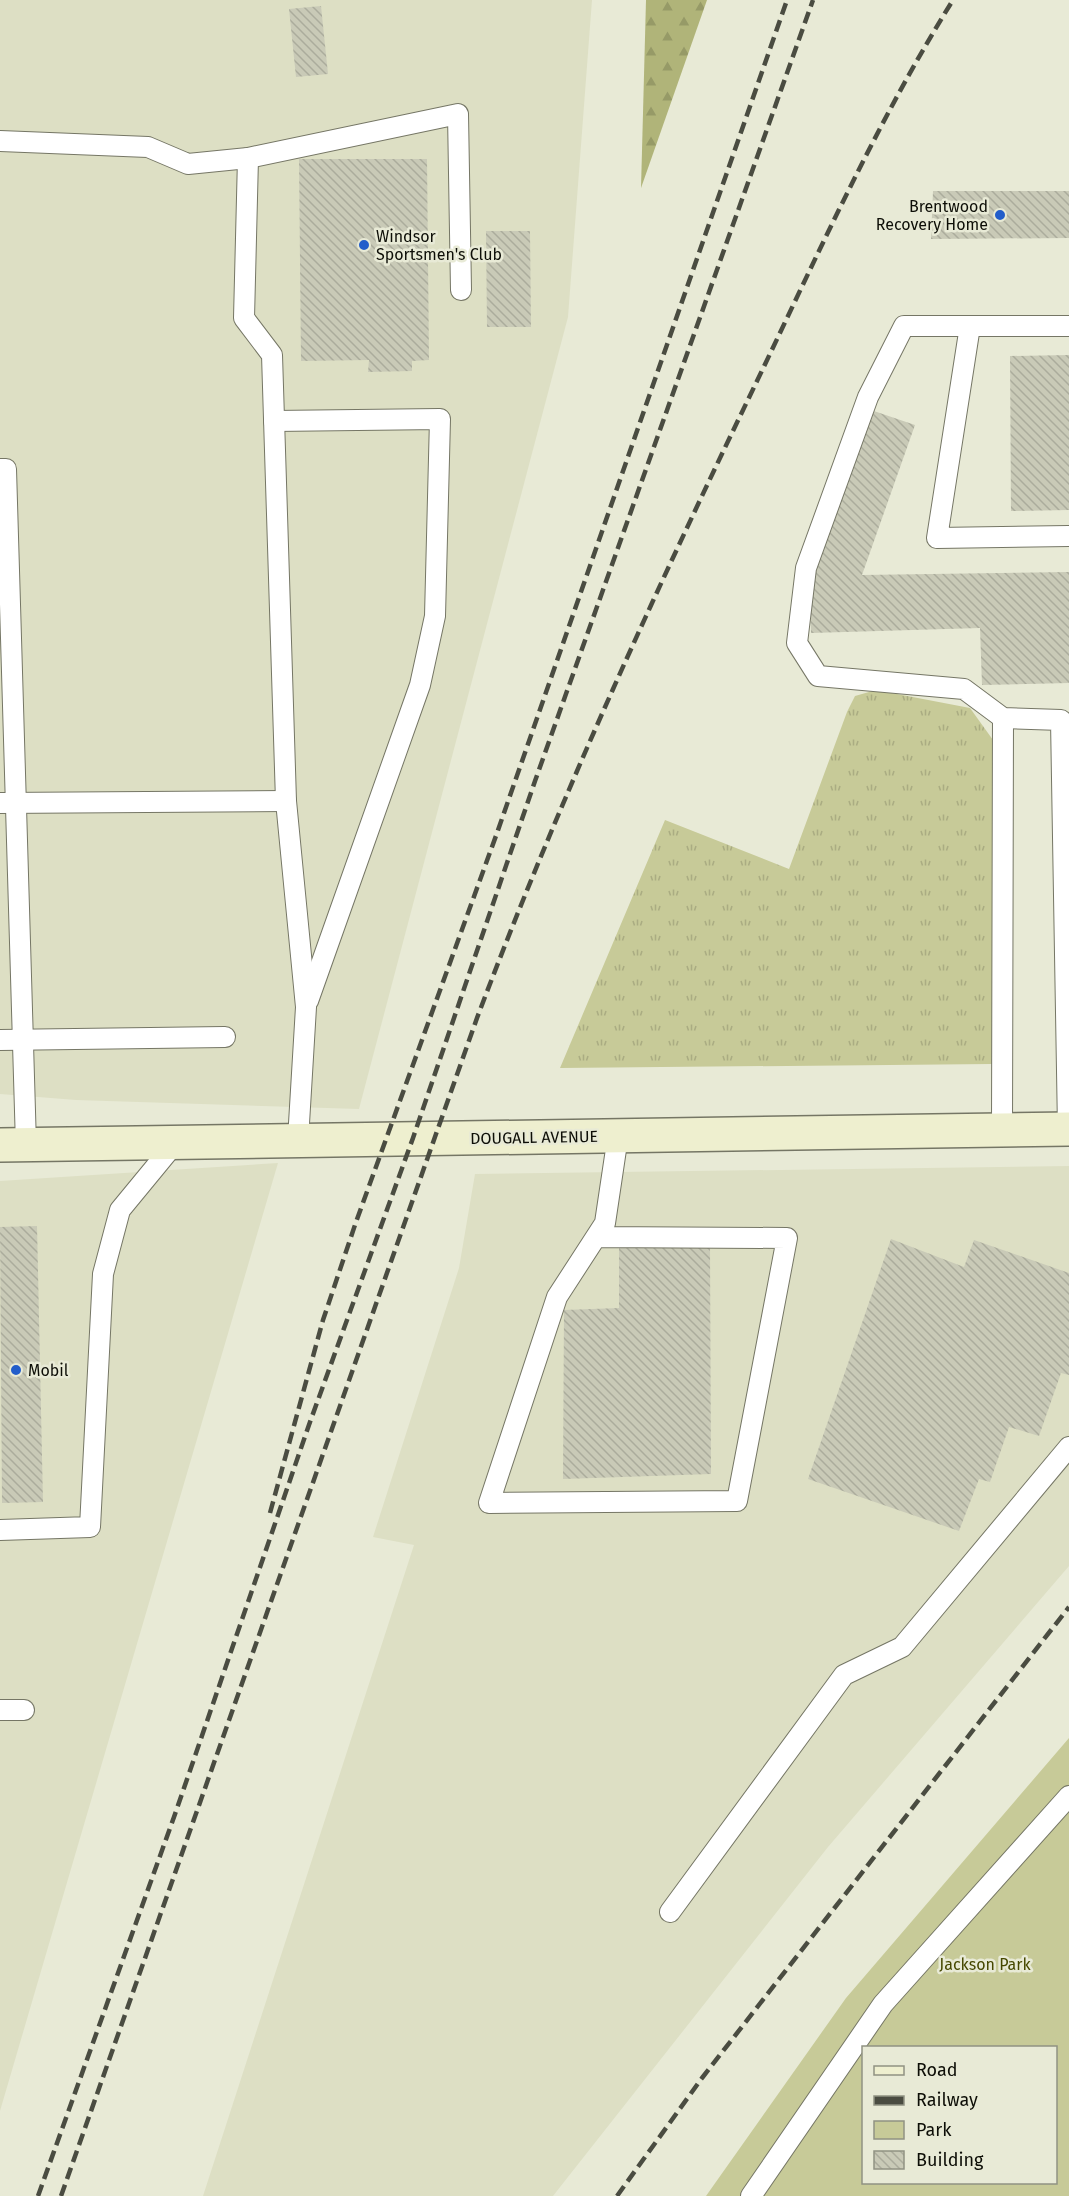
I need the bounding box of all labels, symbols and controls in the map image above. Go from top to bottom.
place label: Brentwood Recovery Home [876,197,988,234]
marker: Brentwood Recovery Home [993,208,1007,222]
place label: Windsor Sportsmen's Club [376,227,502,264]
marker: Windsor Sportsmen's Club [357,238,371,252]
street label: DOUGALL AVENUE [470,1127,598,1148]
place label: Mobil [28,1361,69,1380]
marker: Mobil [9,1363,23,1377]
park label: Jackson Park [939,1955,1031,1974]
legend [862,2046,1057,2184]
text: Road [916,2059,958,2081]
text: Railway [916,2089,978,2111]
text: Park [916,2119,952,2141]
text: Building [916,2149,984,2171]

